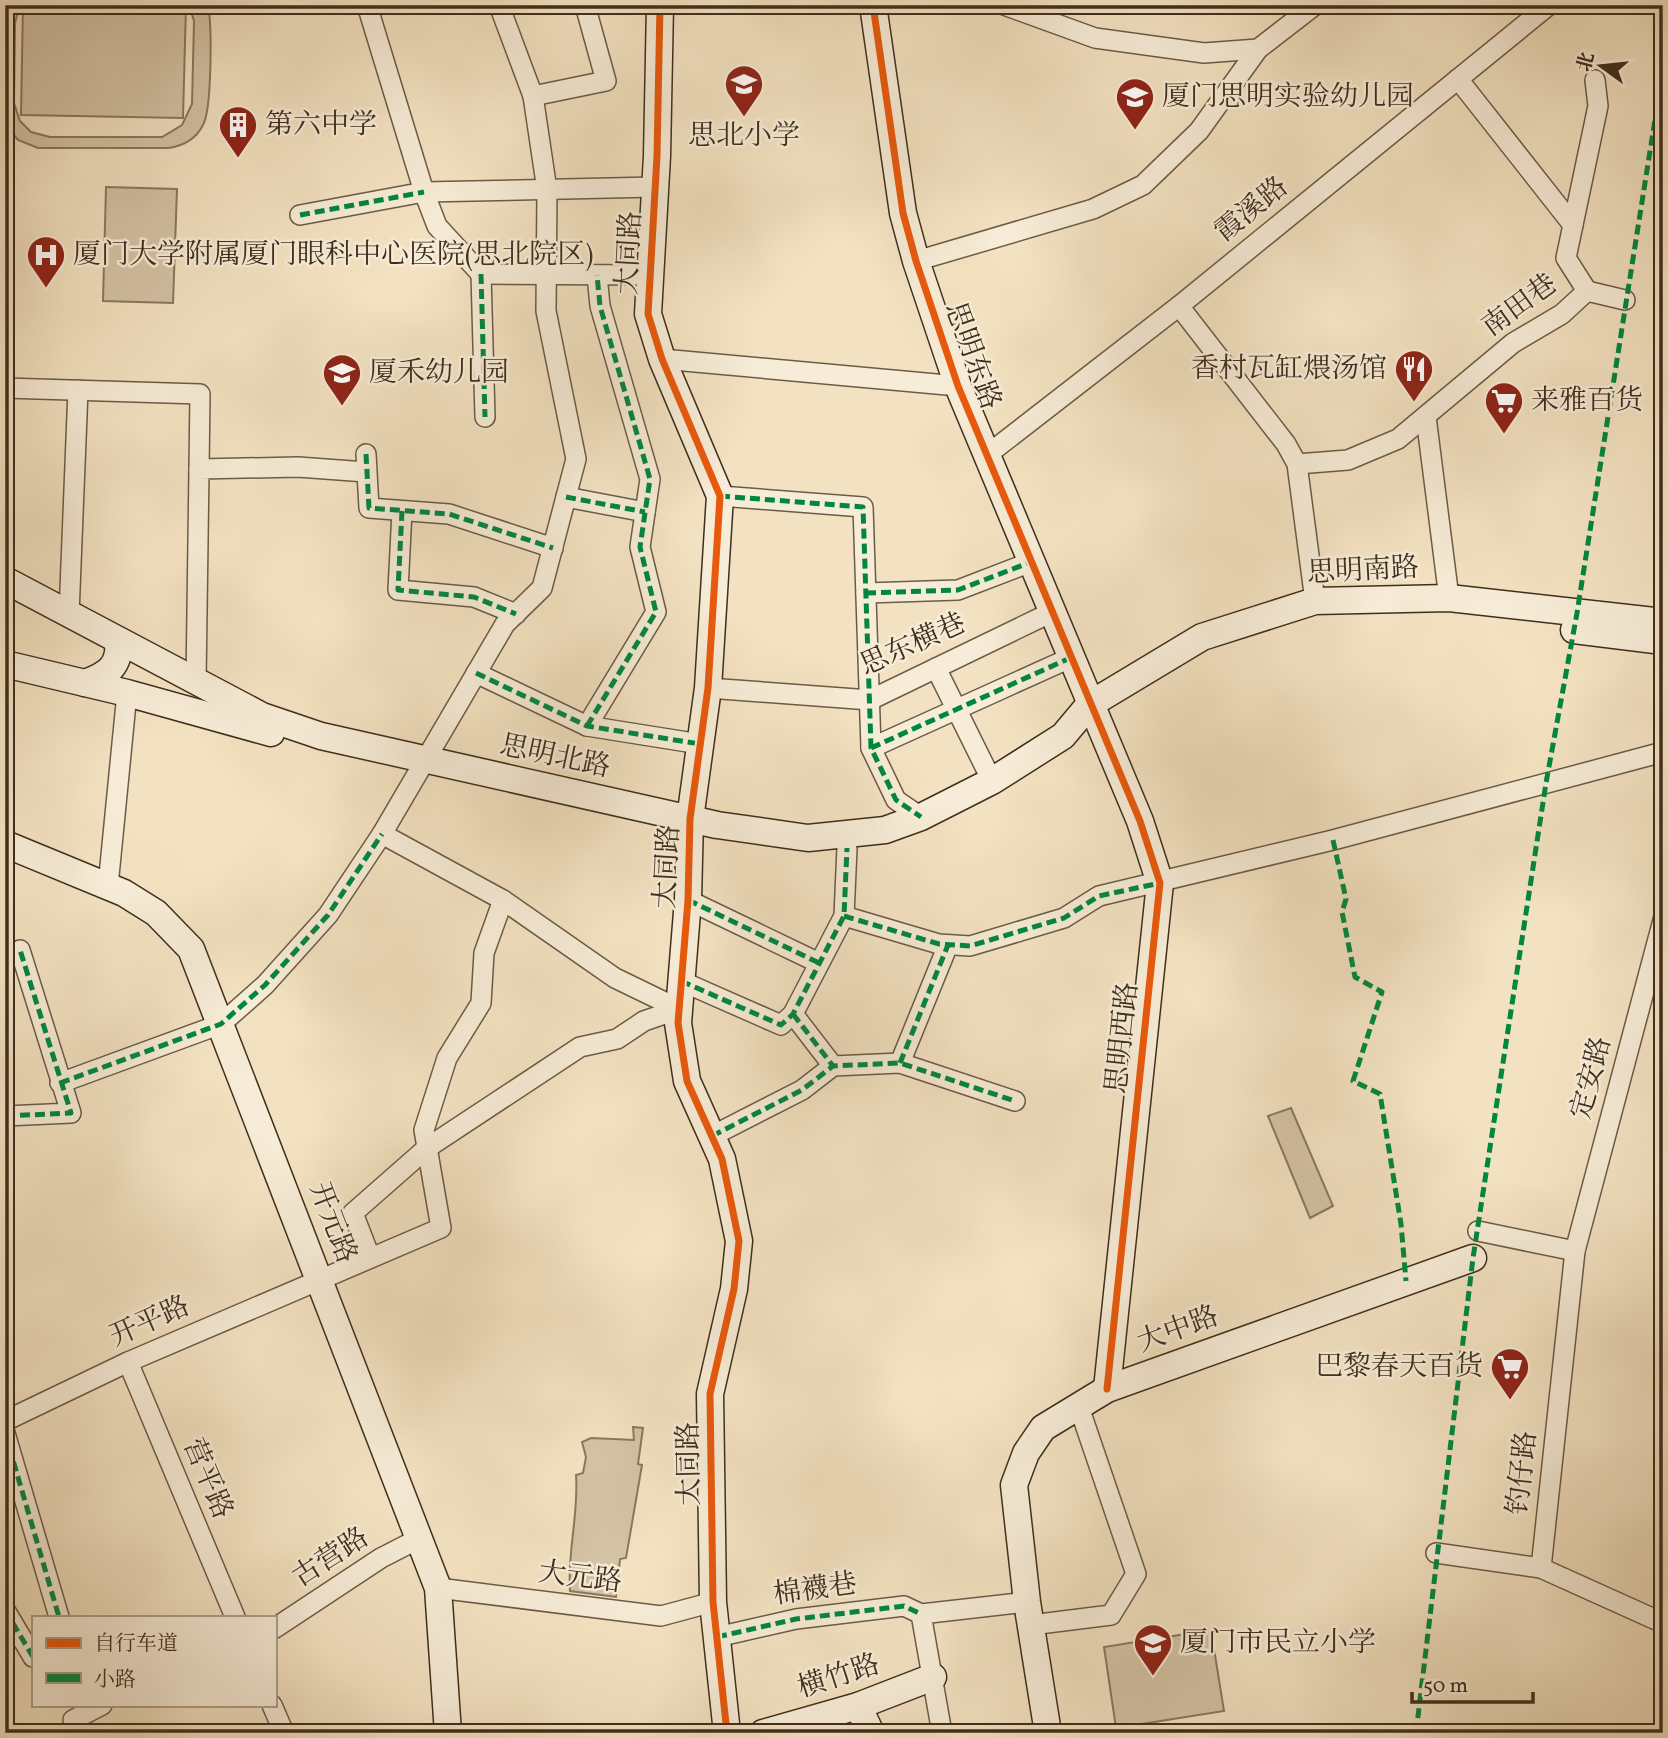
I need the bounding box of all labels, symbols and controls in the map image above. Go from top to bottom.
north arrow [1566,32,1636,102]
text: 北 [1571,50,1602,75]
school or university icon: 思北小学 [723,63,765,118]
school or university icon: 厦门思明实验幼儿园 [1114,76,1156,131]
place label: 厦门思明实验幼儿园 [1162,78,1414,117]
building icon: 第六中学 [217,104,259,159]
place label: 第六中学 [265,106,377,145]
place label: 思北小学 [688,117,800,156]
street label: 霞溪路 [1207,168,1297,252]
street label: 大同路 [608,210,652,296]
hospital icon: 厦门大学附属厦门眼科中心医院(思北院区) [25,234,67,289]
place label: 厦门大学附属厦门眼科中心医院(思北院区) [73,236,593,275]
street label: 南田巷 [1475,266,1565,346]
street label: 思明东路 [935,297,1009,415]
restaurant icon: 香村瓦缸煨汤馆 [1393,348,1435,403]
place label: 香村瓦缸煨汤馆 [1191,350,1387,389]
school or university icon: 厦禾幼儿园 [321,352,363,407]
place label: 厦禾幼儿园 [369,354,509,393]
supermarket icon: 来雅百货 [1483,380,1525,435]
place label: 来雅百货 [1531,382,1643,421]
street label: 思明南路 [1306,549,1420,593]
street label: 思东横巷 [854,604,972,686]
street label: 思明北路 [496,726,614,788]
street label: 大同路 [646,824,690,910]
street label: 思明西路 [1098,980,1148,1096]
street label: 定安路 [1562,1032,1622,1124]
street label: 开元路 [299,1177,365,1269]
street label: 开平路 [104,1287,196,1357]
street label: 大中路 [1132,1297,1224,1363]
supermarket icon: 巴黎春天百货 [1489,1346,1531,1401]
place label: 巴黎春天百货 [1315,1348,1483,1387]
street label: 大同路 [670,1422,710,1506]
street label: 钓仔路 [1499,1429,1547,1517]
street label: 营平路 [173,1433,241,1525]
street label: 古营路 [285,1519,377,1597]
street label: 大元路 [536,1554,624,1602]
street label: 棉襪巷 [771,1565,859,1615]
legend [32,1616,276,1706]
school or university icon: 厦门市民立小学 [1132,1622,1174,1677]
place label: 厦门市民立小学 [1180,1624,1376,1663]
text: 自行车道 [94,1630,178,1659]
street label: 横竹路 [793,1645,885,1709]
scale bar [1412,1661,1533,1705]
text: 小路 [94,1666,136,1695]
text: 50 m [1423,1672,1468,1701]

